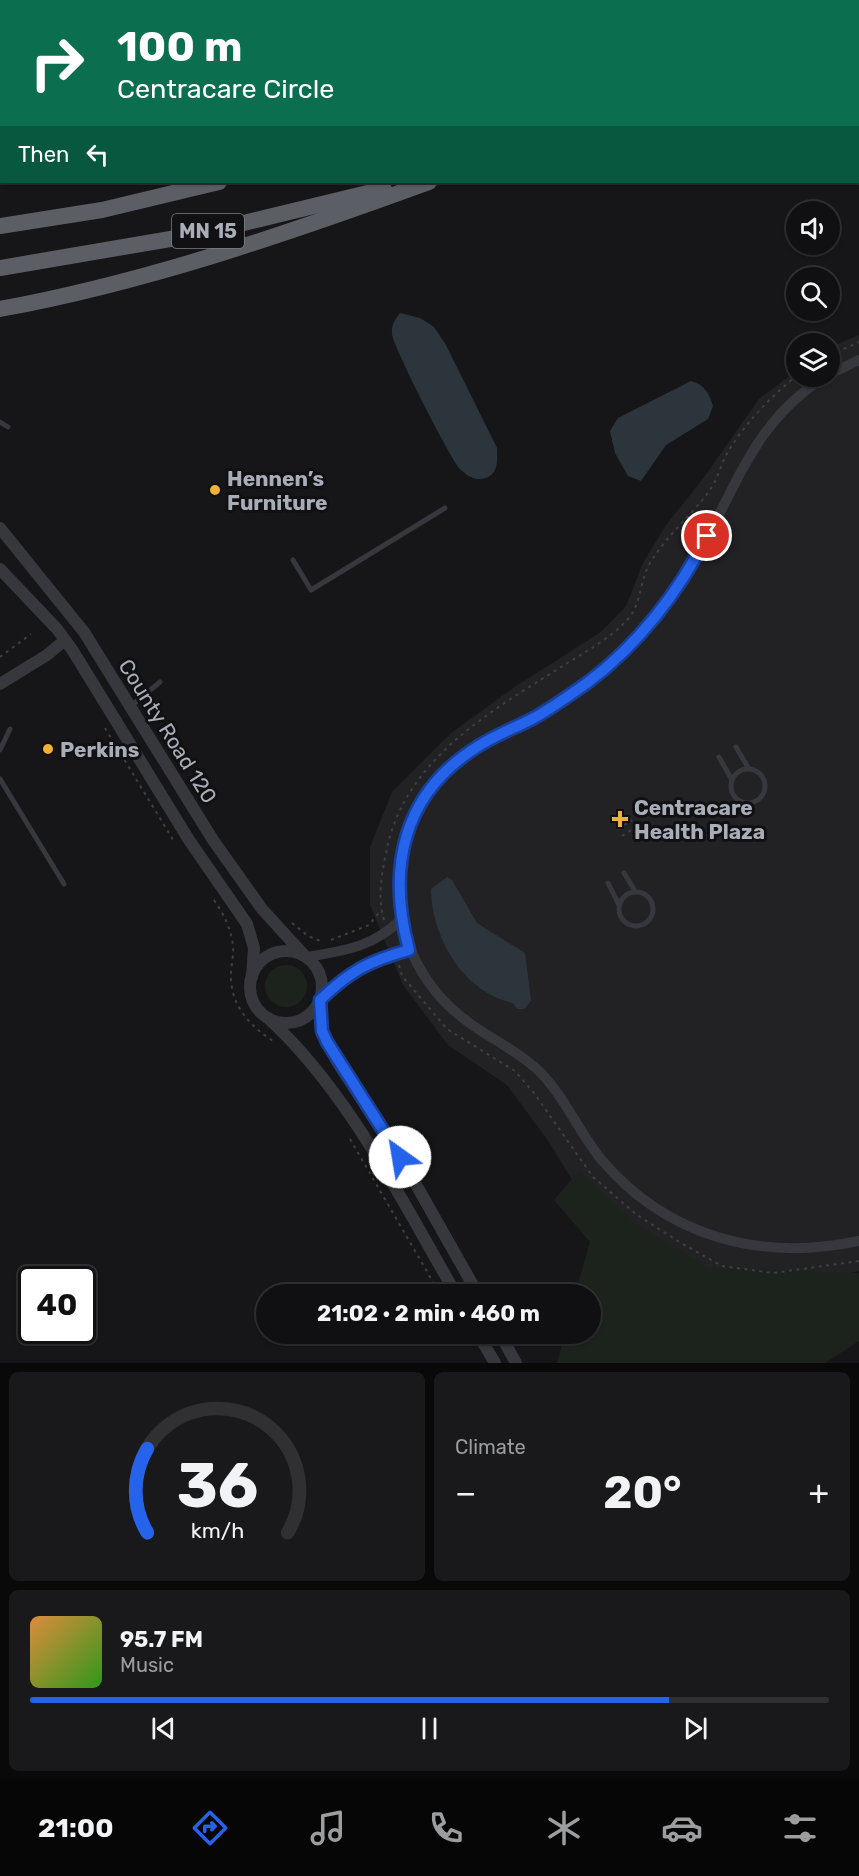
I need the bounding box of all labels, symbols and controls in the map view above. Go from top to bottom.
text: 100 m [117,22,242,72]
icon: right [18,24,96,102]
text: Centracare Circle [117,73,334,105]
icon: left [81,138,114,171]
text: Then [18,141,69,168]
map controls [786,201,840,387]
button: sound [786,201,840,255]
road number: MN 15 [172,214,244,248]
button: search [786,267,840,321]
button: layers [786,333,840,387]
place label: Hennen’s Furniture [227,466,328,515]
marker: Hennen’s Furniture [208,483,222,497]
pin [681,510,732,561]
icon: arrive [690,519,723,552]
street label: County Road 120 [114,654,222,808]
place label: Perkins [60,737,139,762]
marker: Perkins [41,742,55,756]
place label: Centracare Health Plaza [634,795,765,844]
marker: Centracare Health Plaza [611,810,629,828]
position arrow [368,1125,432,1189]
speed limit sign: 40 [18,1266,96,1344]
text: 21:02 · 2 min · 460 m [317,1300,540,1327]
text: Climate [455,1435,526,1459]
text: 36 [176,1449,258,1523]
text: 20° [603,1466,682,1519]
text: − [455,1473,476,1512]
text: + [808,1473,829,1512]
text: km/h [190,1519,244,1544]
text: 95.7 FM [120,1626,203,1653]
text: Music [120,1653,174,1677]
icon: previous [147,1712,180,1745]
icon: pause [413,1712,446,1745]
icon: next [679,1712,712,1745]
icon: directions [189,1807,231,1849]
icon: music [307,1807,349,1849]
icon: phone [425,1807,467,1849]
icon: climate [543,1807,585,1849]
icon: car [661,1807,703,1849]
icon: filters [779,1807,821,1849]
text: 21:00 [38,1812,114,1844]

